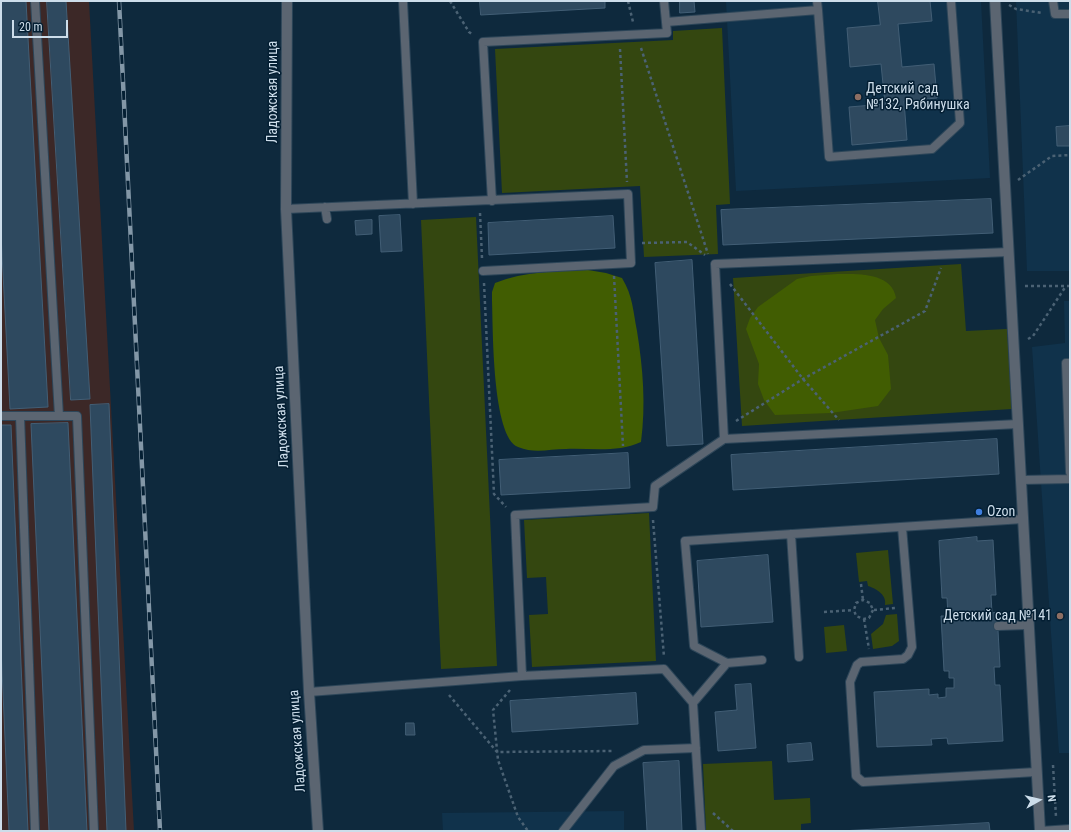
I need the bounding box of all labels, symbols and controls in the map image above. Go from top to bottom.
scale bar [14,12,70,38]
text: 20 m [19,20,43,34]
street label: Ладожская улица [265,41,281,143]
place label: Детский сад №132, Рябинушка [866,81,970,114]
marker: Детский сад №132, Рябинушка [853,92,863,102]
street label: Ладожская улица [271,365,293,469]
place label: Ozon [987,504,1015,520]
marker: Ozon [974,507,984,517]
place label: Детский сад №141 [943,608,1052,624]
marker: Детский сад №141 [1055,611,1065,621]
street label: Ладожская улица [286,689,310,793]
north arrow [1019,780,1059,820]
text: N [1044,794,1058,803]

